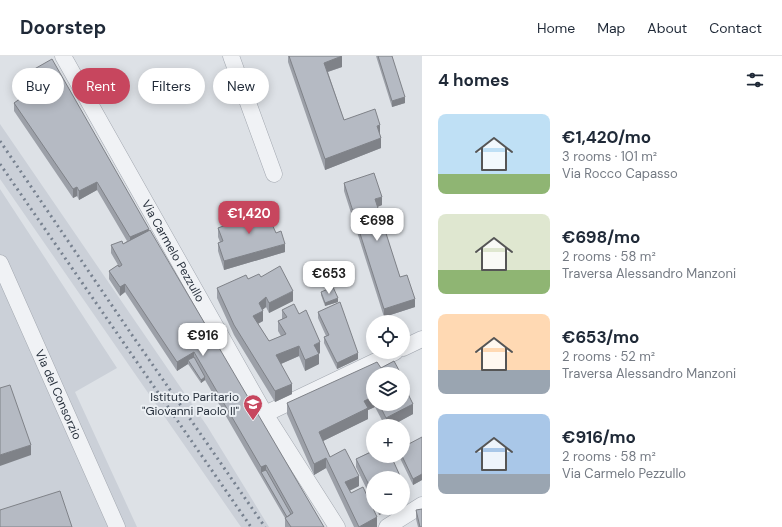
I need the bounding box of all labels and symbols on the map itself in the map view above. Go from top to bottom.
street label: Via Carmelo Pezzullo [138,197,208,305]
pin: €1,420 [216,201,282,235]
pin: €698 [353,208,401,242]
pin: €653 [305,261,353,295]
pin: €916 [179,323,227,357]
street label: Via del Consorzio [31,347,85,442]
place label: Istituto Paritario "Giovanni Paolo II" [142,389,240,419]
school or university icon: Istituto Paritario "Giovanni Paolo II" [242,393,264,421]

